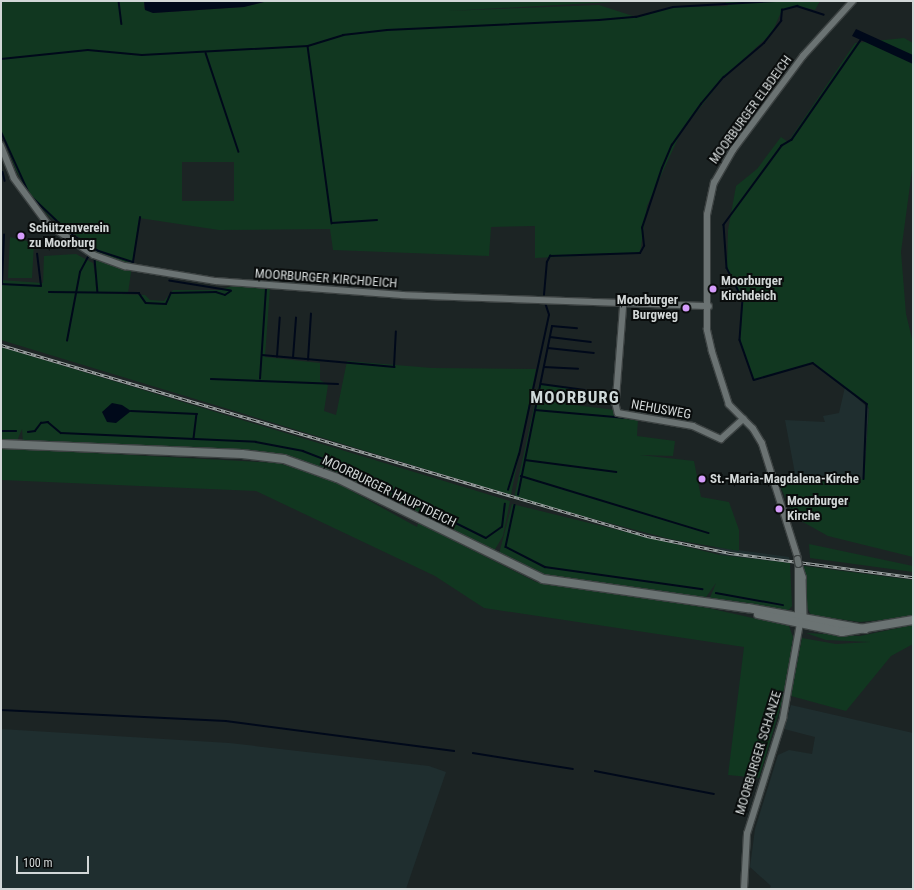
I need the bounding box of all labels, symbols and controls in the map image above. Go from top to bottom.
street label: MOORBURGER ELBDEICH [706,53,796,167]
place label: Schützenverein zu Moorburg [29,221,109,252]
marker: Schützenverein zu Moorburg [16,231,26,241]
street label: MOORBURGER KIRCHDEICH [254,266,398,292]
place label: Moorburger Kirchdeich [721,274,782,305]
marker: Moorburger Kirchdeich [708,284,718,294]
place label: Moorburger Burgweg [617,293,678,324]
marker: Moorburger Burgweg [681,303,691,313]
district label: MOORBURG [530,388,620,408]
street label: NEHUSWEG [630,397,692,423]
street label: MOORBURGER HAUPTDEICH [319,453,459,531]
place label: St.-Maria-Magdalena-Kirche [710,471,859,487]
marker: St.-Maria-Magdalena-Kirche [697,474,707,484]
place label: Moorburger Kirche [787,494,848,525]
marker: Moorburger Kirche [774,504,784,514]
street label: MOORBURGER SCHANZE [733,689,785,817]
scale bar [18,848,91,874]
text: 100 m [23,856,53,870]

